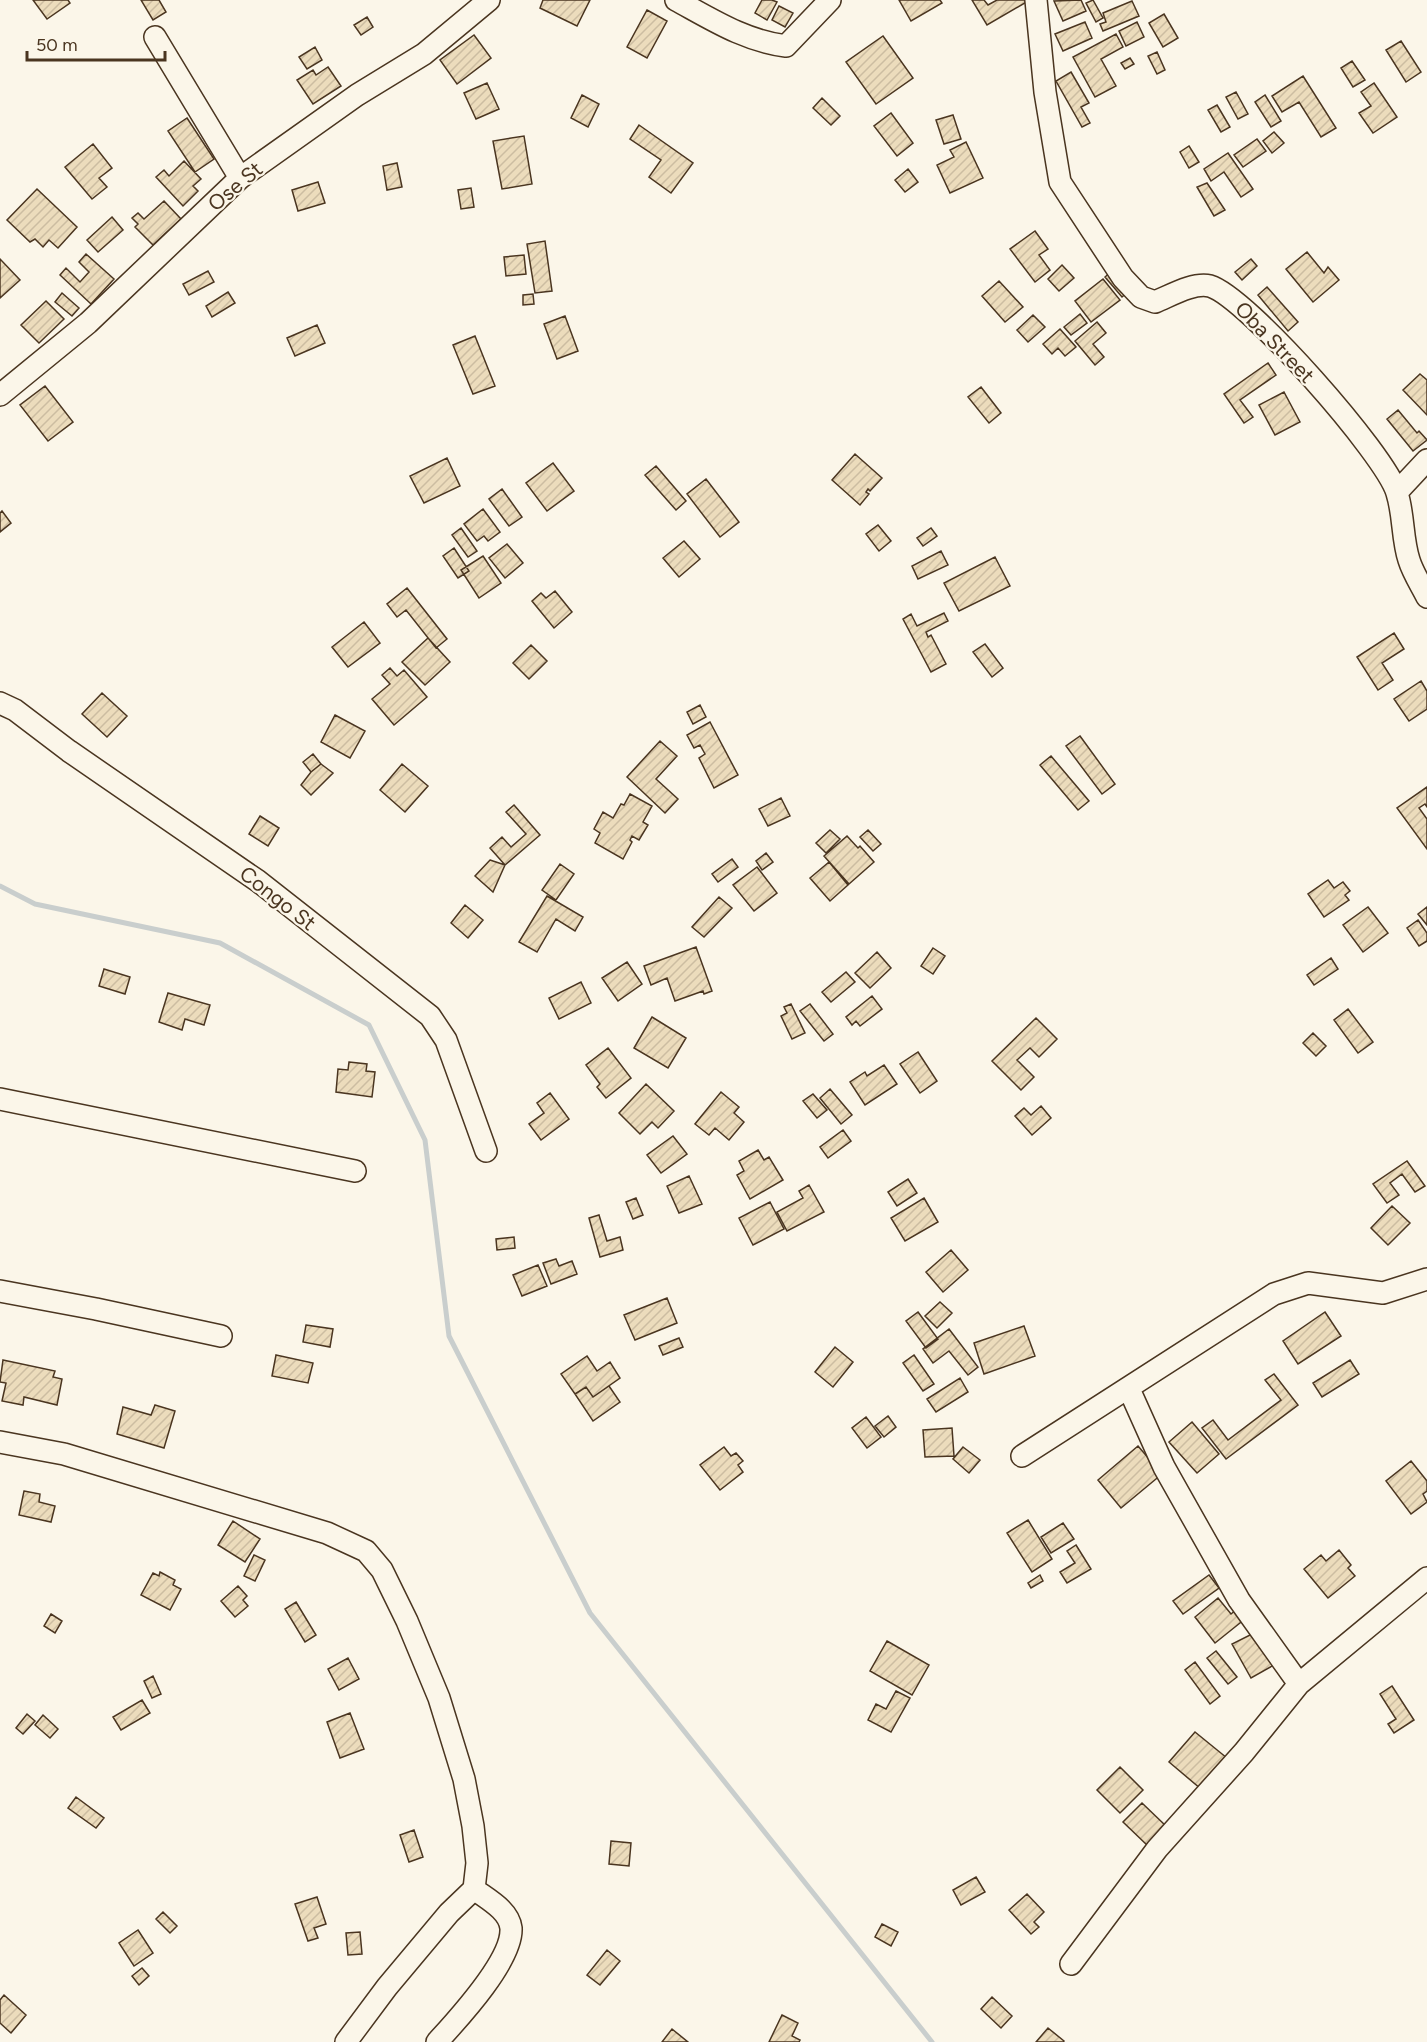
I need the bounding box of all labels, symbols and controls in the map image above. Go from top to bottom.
scale bar [27,24,165,62]
text: 50 m [36,34,78,56]
street label: Ose St [203,156,267,216]
street label: Oba Street [1230,296,1320,388]
street label: Congo St [235,861,321,935]

